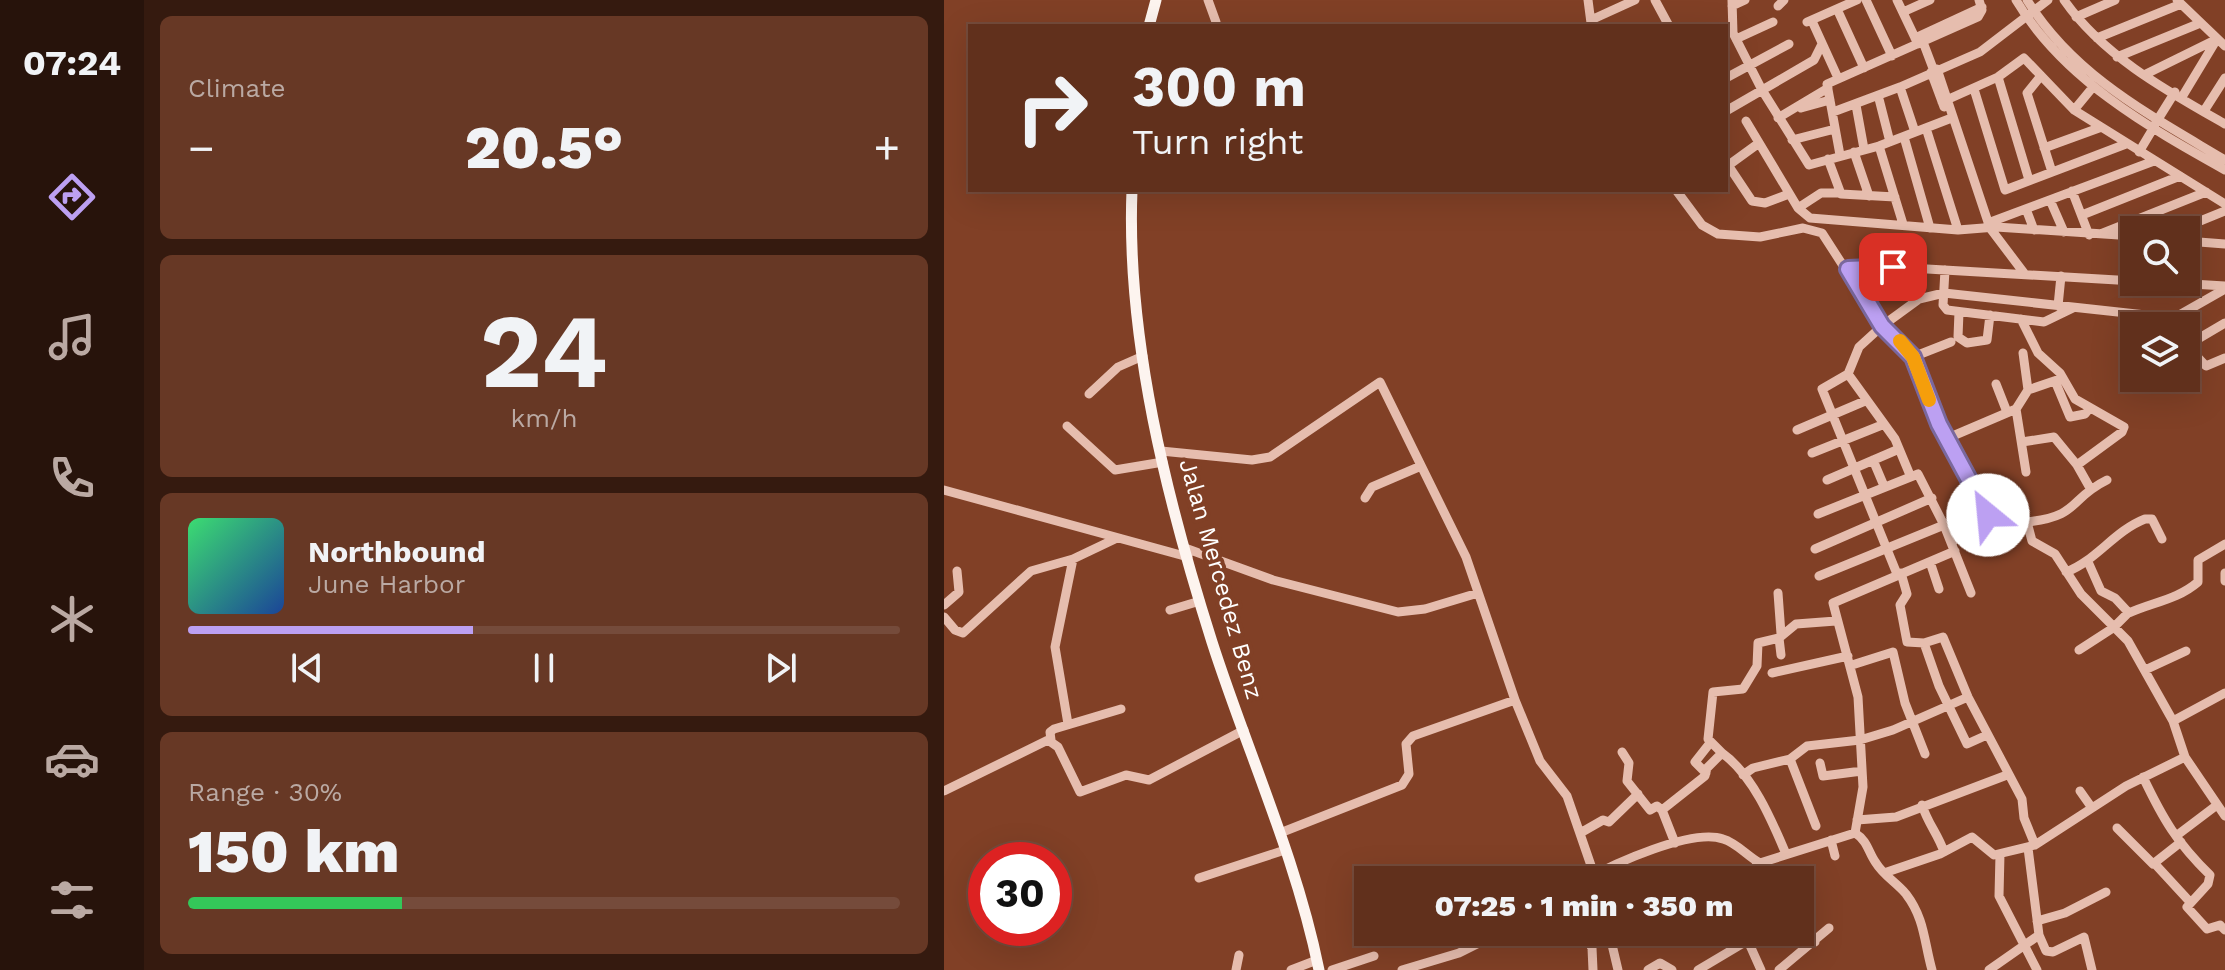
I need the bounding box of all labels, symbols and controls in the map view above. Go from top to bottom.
text: 07:24 [23,42,121,84]
text: 300 m [1132,54,1306,120]
icon: right [1000,56,1104,160]
text: Climate [188,73,286,103]
text: 20.5° [465,112,623,183]
text: Turn right [1132,121,1303,163]
text: − [188,122,215,174]
text: + [873,122,900,174]
icon: directions [44,169,100,225]
map controls [2120,216,2200,392]
button: search [2120,216,2200,296]
pin [1859,233,1927,301]
icon: arrive [1871,245,1915,289]
text: 24 [480,290,608,412]
icon: music [44,309,100,365]
button: layers [2120,312,2200,392]
text: km/h [511,403,577,433]
icon: phone [44,450,100,506]
street label: Jalan Mercedez Benz [1173,456,1269,702]
position arrow [1946,473,2030,557]
text: Northbound [308,534,485,569]
text: June Harbor [308,569,465,599]
icon: climate [44,591,100,647]
icon: previous [285,646,329,690]
icon: pause [522,646,566,690]
icon: next [759,646,803,690]
icon: car [44,731,100,787]
text: Range · 30% [188,777,342,807]
text: 150 km [188,816,400,887]
speed limit sign: 30 [968,842,1072,946]
icon: filters [44,872,100,928]
text: 07:25 · 1 min · 350 m [1435,888,1733,923]

